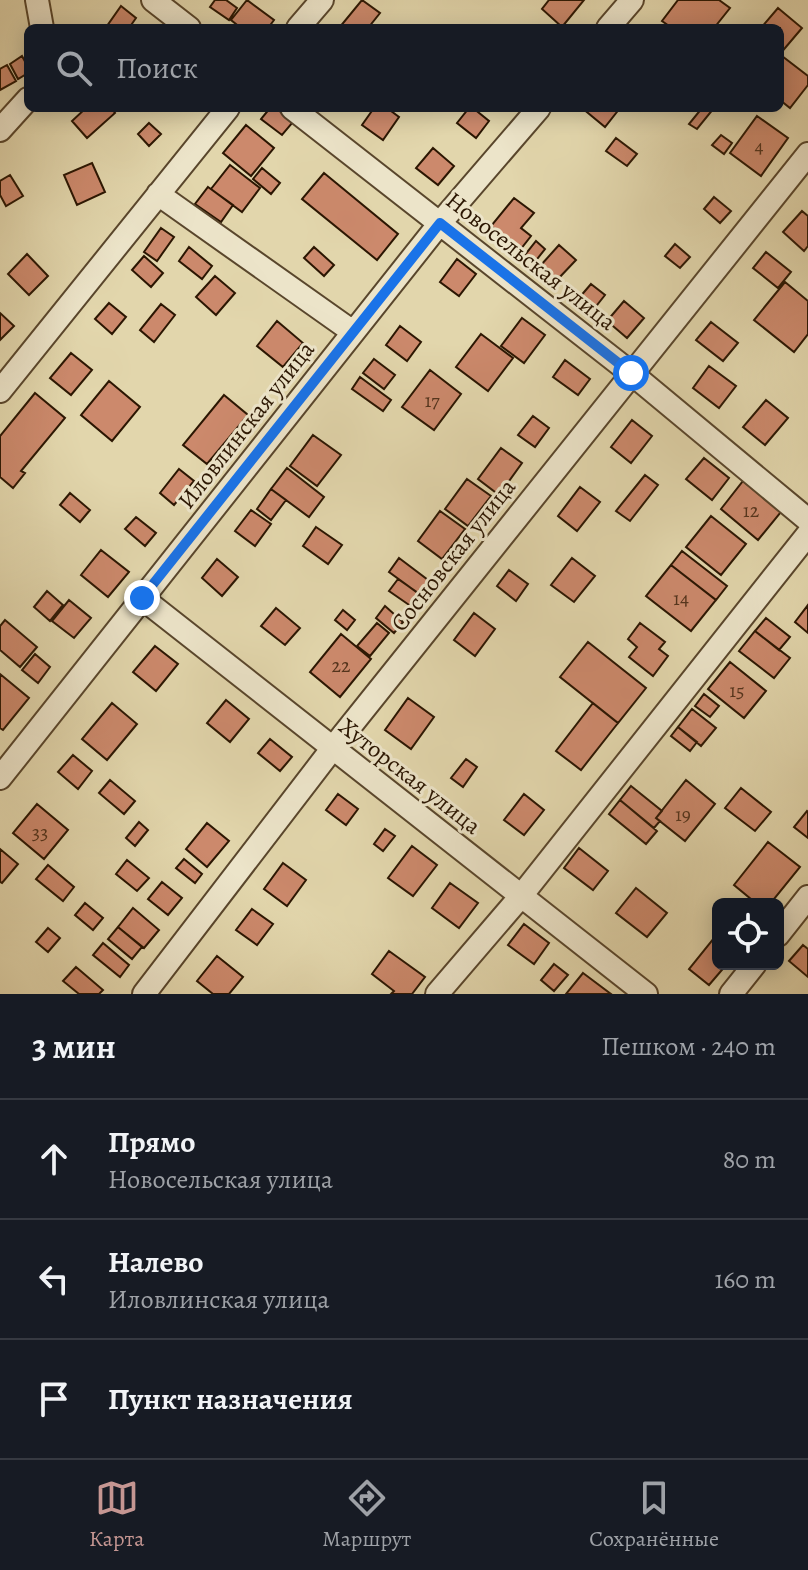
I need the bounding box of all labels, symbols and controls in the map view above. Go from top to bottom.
search box [24,24,784,112]
icon: search [52,46,96,90]
text: Поиск [116,48,198,88]
house number: 4 [754,133,764,160]
street label: Новосельская улица [439,184,623,338]
street label: Иловлинская улица [170,335,322,515]
route start [613,355,649,391]
house number: 17 [424,387,440,414]
street label: Сосновская улица [383,472,523,638]
house number: 12 [743,497,760,524]
route end [124,580,160,616]
house number: 14 [673,585,689,612]
house number: 22 [332,652,351,679]
house number: 15 [729,677,745,704]
street label: Хуторская улица [332,710,488,842]
house number: 19 [675,801,691,828]
house number: 33 [32,819,48,846]
map controls [712,898,784,970]
button: locate [712,898,784,970]
text: 3 мин [32,1023,116,1070]
text: Пешком · 240 m [601,1029,776,1064]
text: Прямо [108,1122,195,1162]
icon: ahead [32,1137,76,1181]
text: 80 m [723,1142,776,1177]
text: Новосельская улица [108,1162,333,1197]
text: Налево [108,1242,203,1282]
icon: left [32,1257,76,1301]
text: 160 m [714,1262,776,1297]
text: Иловлинская улица [108,1282,330,1317]
icon: arrive [32,1377,76,1421]
text: Пункт назначения [108,1379,353,1419]
tab: Карта [89,1476,144,1554]
tab: Маршрут [322,1476,411,1554]
tab: Сохранённые [589,1476,719,1554]

